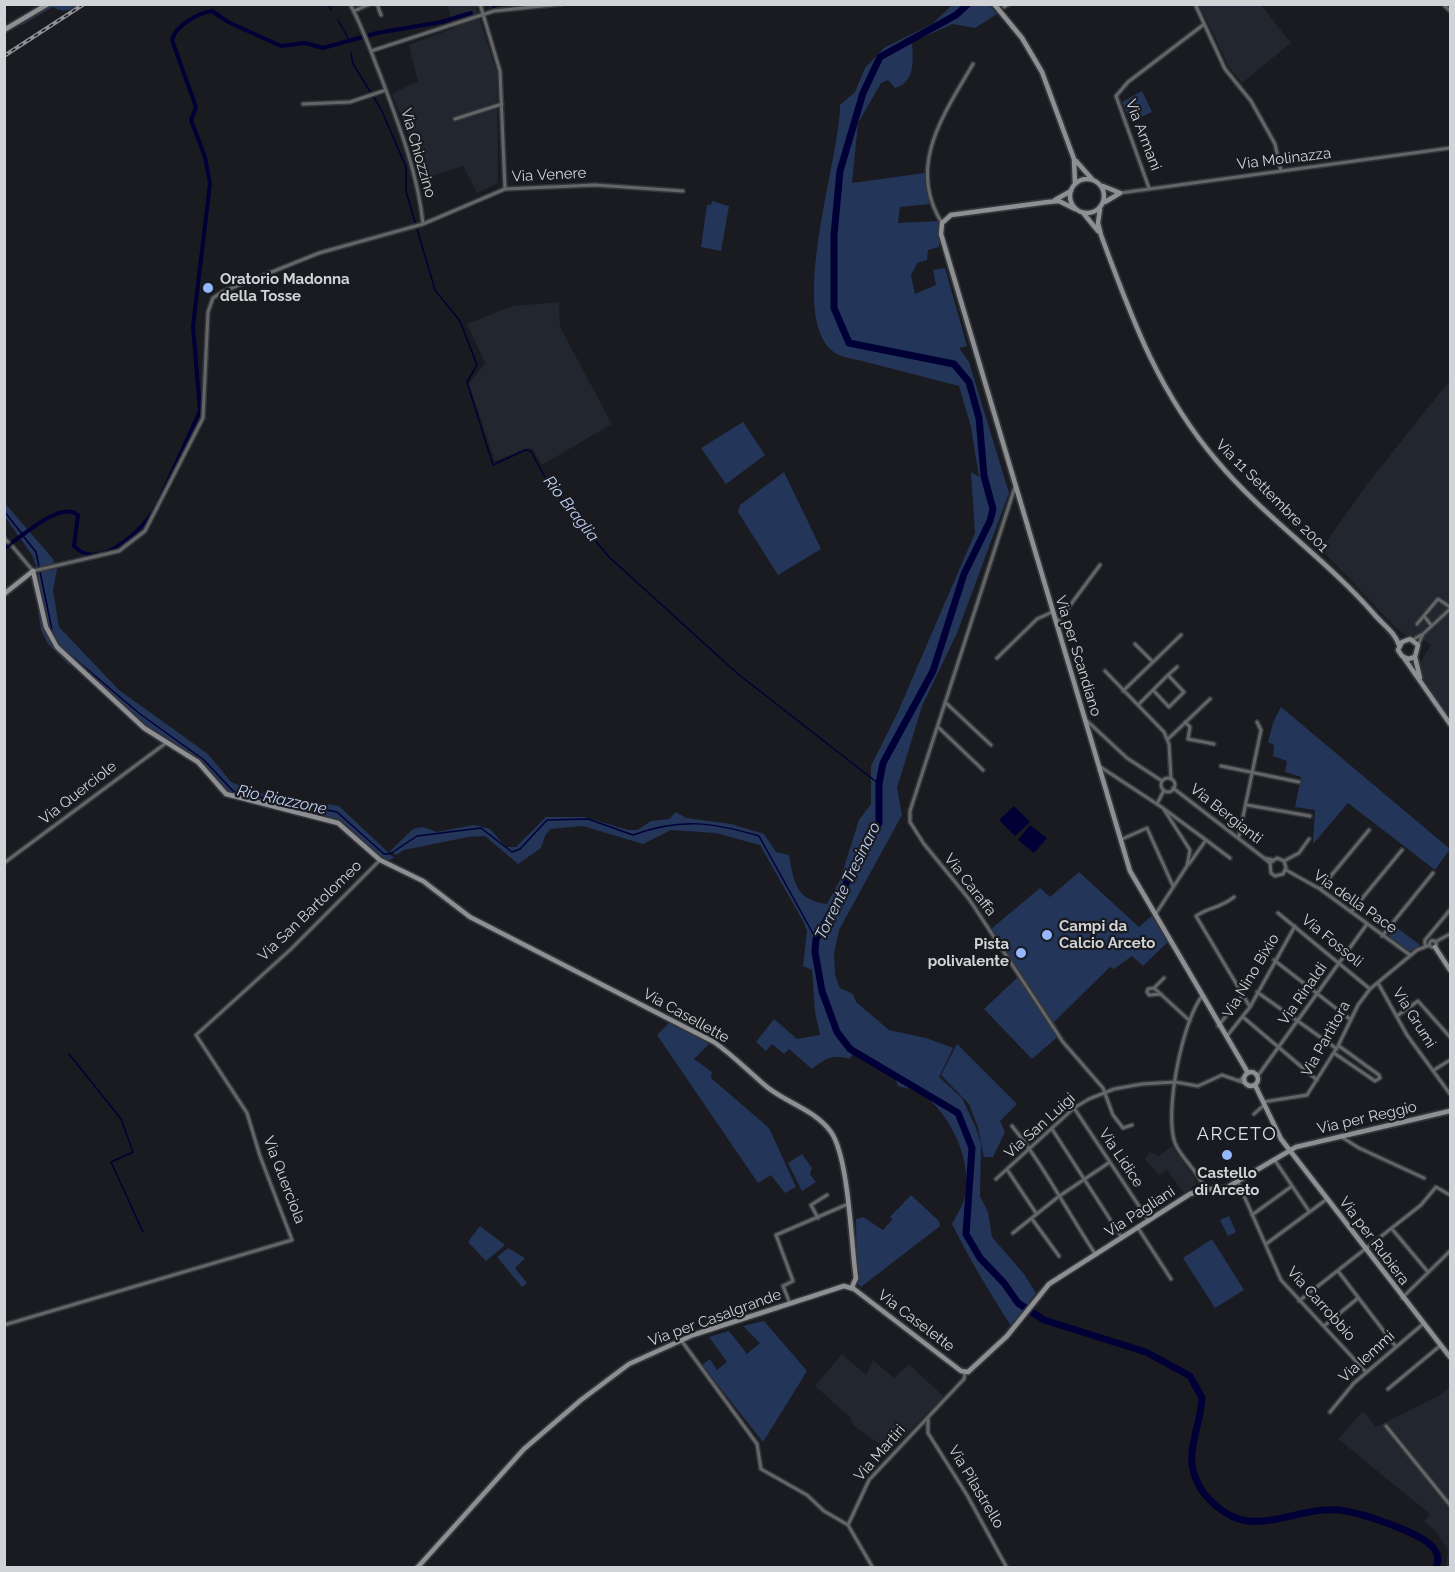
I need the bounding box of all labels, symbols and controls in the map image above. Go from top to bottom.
street label: Via Armani [1121,97,1165,173]
street label: Via Chiozzino [397,106,439,200]
street label: Via Molinazza [1236,144,1332,174]
street label: Via Venere [511,164,587,186]
place label: Oratorio Madonna della Tosse [220,270,350,305]
marker: Oratorio Madonna della Tosse [201,281,215,295]
street label: Via 11 Settembre 2001 [1212,436,1332,556]
water label: Rio Braglia [539,472,603,546]
street label: Via per Scandiano [1051,593,1105,719]
street label: Via Querciole [36,757,120,829]
street label: Via Bergianti [1186,780,1266,848]
water label: Rio Riazzone [236,781,328,819]
water label: Torrente Tresinaro [811,819,885,943]
street label: Via Caraffa [940,850,1000,920]
street label: Via San Bartolomeo [254,857,366,965]
street label: Via della Pace [1310,866,1400,938]
street label: Via Fossoli [1298,911,1366,971]
place label: Campi da Calcio Arceto [1059,917,1155,952]
marker: Campi da Calcio Arceto [1040,928,1054,942]
street label: Via Nino Bixio [1219,931,1283,1021]
place label: Pista polivalente [928,935,1009,970]
marker: Pista polivalente [1014,946,1028,960]
street label: Via Rinaldi [1275,959,1331,1029]
street label: Via Casellette [640,985,732,1047]
street label: Via Grumi [1389,985,1439,1051]
street label: Via Partitora [1298,998,1354,1080]
street label: Via San Luigi [1001,1090,1079,1162]
street label: Via per Reggio [1315,1098,1419,1138]
district label: ARCETO [1197,1124,1277,1146]
street label: Via Lidice [1095,1125,1147,1191]
street label: Via Querciola [259,1134,309,1226]
marker: Castello di Arceto [1220,1148,1234,1162]
place label: Castello di Arceto [1195,1164,1259,1199]
street label: Via Pagliani [1102,1183,1178,1241]
street label: Via per Rubiera [1335,1193,1413,1289]
street label: Via Carrobbio [1283,1263,1359,1345]
street label: Via per Casalgrande [646,1286,784,1350]
street label: Via Caselette [874,1286,958,1356]
street label: Via Iemmi [1335,1327,1399,1387]
street label: Via Martiri [851,1421,909,1485]
street label: Via Pilastrello [944,1442,1008,1532]

